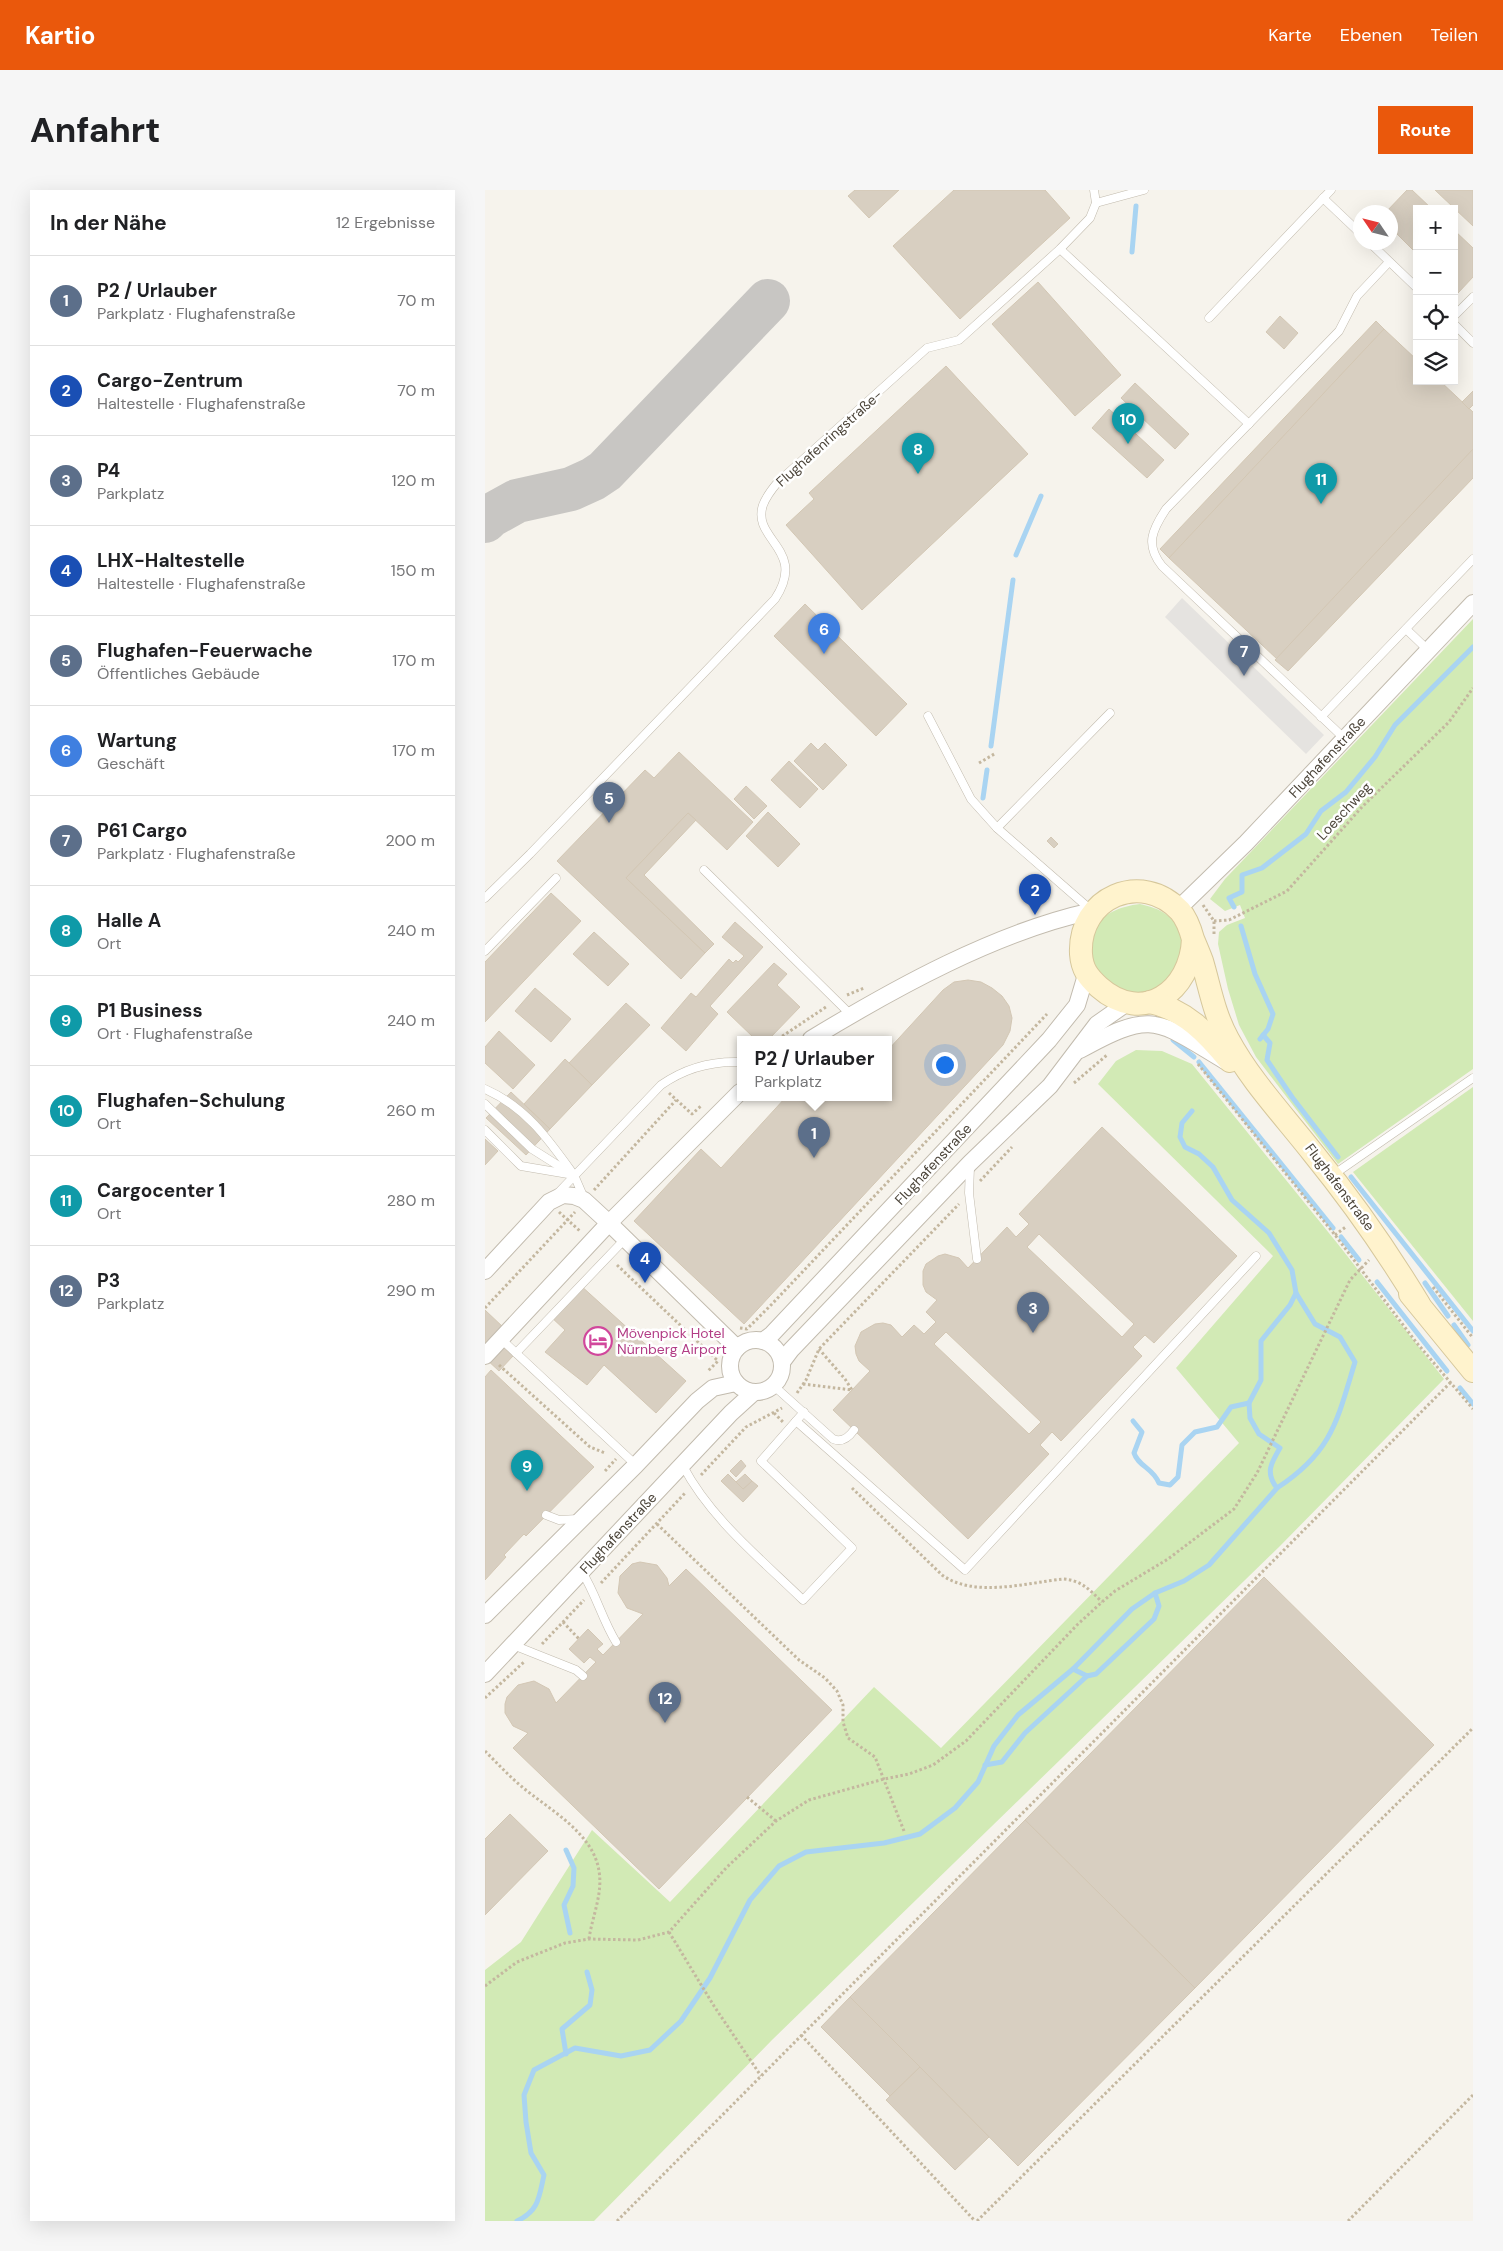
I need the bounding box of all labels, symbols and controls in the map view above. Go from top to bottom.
text: Kartio [25,20,95,51]
text: Karte [1268,23,1312,47]
text: Ebenen [1340,23,1402,47]
text: Teilen [1430,23,1478,47]
button: Route [1378,106,1473,154]
text: Anfahrt [30,107,160,153]
north arrow [1353,205,1398,250]
map controls [1413,205,1458,385]
button: + [1413,205,1458,250]
text: In der Nähe [50,209,167,237]
text: 12 Ergebnisse [336,212,435,233]
button: − [1413,250,1458,295]
text: P2 / Urlauber [97,278,217,303]
text: 1 [63,290,69,311]
text: 70 m [397,290,435,311]
button: locate [1413,295,1458,340]
text: Parkplatz · Flughafenstraße [97,303,295,324]
button: layers [1413,340,1458,385]
text: Cargo-Zentrum [97,368,243,393]
text: 2 [61,380,71,401]
text: 70 m [397,380,435,401]
street label: Flughafenringstraße- [772,386,886,490]
text: Haltestelle · Flughafenstraße [97,393,306,414]
pin: 10 [1112,403,1144,444]
pin: 8 [902,433,934,474]
text: P4 [97,458,120,483]
pin: 11 [1305,463,1337,504]
text: 3 [61,470,71,491]
text: 120 m [391,470,435,491]
text: Parkplatz [97,483,164,504]
text: LHX-Haltestelle [97,548,245,573]
text: 4 [61,560,71,581]
text: 150 m [391,560,435,581]
text: Haltestelle · Flughafenstraße [97,573,306,594]
pin: 6 [808,613,840,654]
pin: 7 [1228,635,1260,676]
text: Flughafen-Feuerwache [97,638,313,663]
text: 5 [61,650,71,671]
text: 170 m [392,650,435,671]
text: Öffentliches Gebäude [97,663,260,684]
street label: Flughafenstraße [1285,713,1369,801]
text: Wartung [97,728,177,753]
text: 6 [61,740,71,761]
text: 170 m [392,740,435,761]
text: Geschäft [97,753,165,774]
street label: Loeschweg [1313,778,1375,844]
pin: 5 [593,782,625,823]
text: P61 Cargo [97,818,187,843]
text: 7 [62,830,70,851]
text: 200 m [386,830,435,851]
text: Parkplatz · Flughafenstraße [97,843,295,864]
pin: 2 [1019,874,1051,915]
text: Halle A [97,908,161,933]
text: 8 [61,920,71,941]
text: 240 m [387,920,435,941]
text: Ort [97,933,122,954]
text: P1 Business [97,998,203,1023]
text: 9 [61,1010,71,1031]
text: 240 m [387,1010,435,1031]
text: Ort · Flughafenstraße [97,1023,253,1044]
popup [737,1036,892,1101]
text: P2 / Urlauber [754,1046,875,1071]
your location [932,1052,958,1078]
text: Parkplatz [754,1071,822,1092]
text: Flughafen-Schulung [97,1088,286,1113]
text: 10 [57,1100,75,1121]
text: 260 m [386,1100,435,1121]
text: Ort [97,1113,122,1134]
pin: 1 [798,1117,830,1158]
street label: Flughafenstraße [891,1120,975,1208]
street label: Flughafenstraße [1301,1140,1379,1234]
text: Cargocenter 1 [97,1178,226,1203]
text: 11 [60,1190,72,1211]
text: 280 m [387,1190,435,1211]
text: Ort [97,1203,122,1224]
pin: 4 [629,1242,661,1283]
text: P3 [97,1268,120,1293]
text: 12 [58,1280,74,1301]
text: 290 m [386,1280,435,1301]
pin: 3 [1017,1292,1049,1333]
text: Parkplatz [97,1293,164,1314]
place label: Mövenpick Hotel Nürnberg Airport [617,1324,727,1358]
hotel icon: Mövenpick Hotel Nürnberg Airport [583,1326,613,1356]
pin: 9 [511,1450,543,1491]
street label: Flughafenstraße [576,1489,660,1577]
pin: 12 [649,1682,681,1723]

